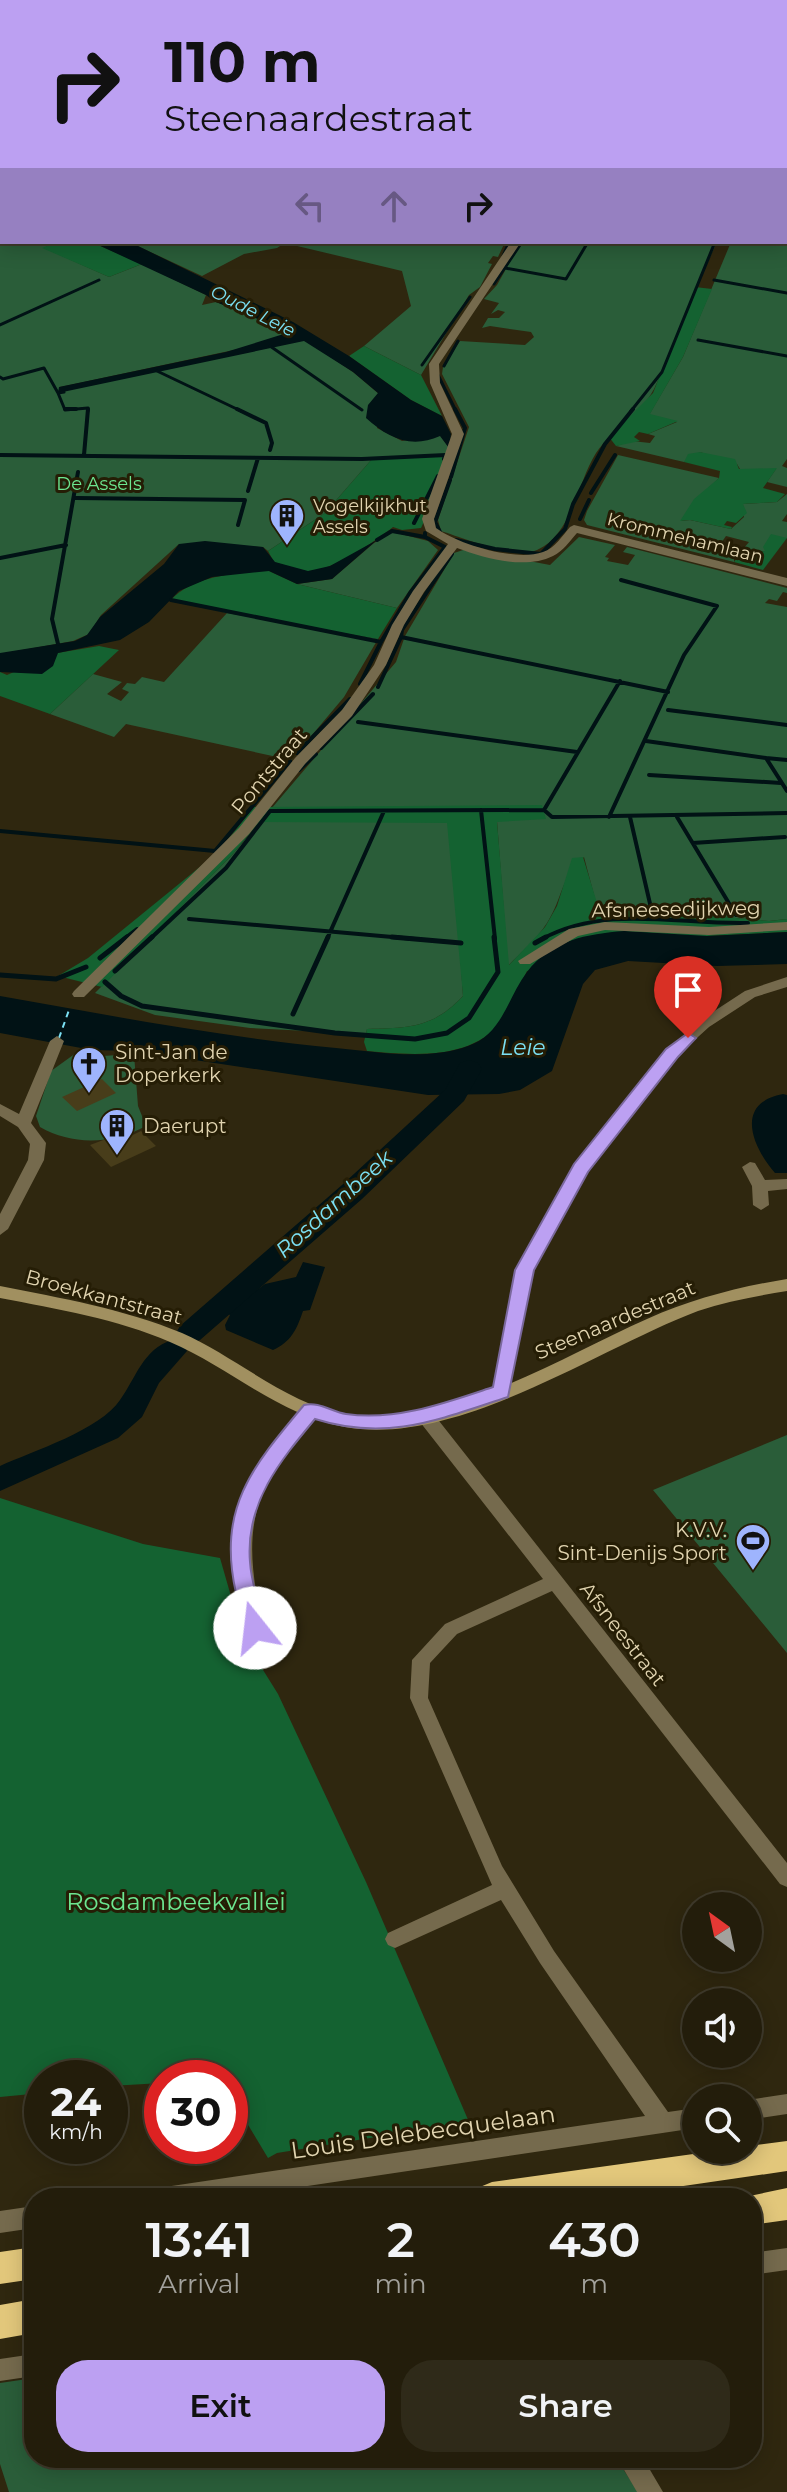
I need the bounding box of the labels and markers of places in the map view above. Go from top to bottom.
place label: Vogelkijkhut Assels [313,495,427,538]
building icon: Vogelkijkhut Assels [268,497,306,547]
pin [654,956,722,1038]
place label: Sint-Jan de Doperkerk [115,1040,228,1087]
church icon: Sint-Jan de Doperkerk [70,1045,108,1095]
building icon: Daerupt [98,1107,136,1157]
place label: Daerupt [143,1114,227,1138]
place label: K.V.V. Sint-Denijs Sport [557,1518,727,1565]
sports icon: K.V.V. Sint-Denijs Sport [734,1522,772,1572]

